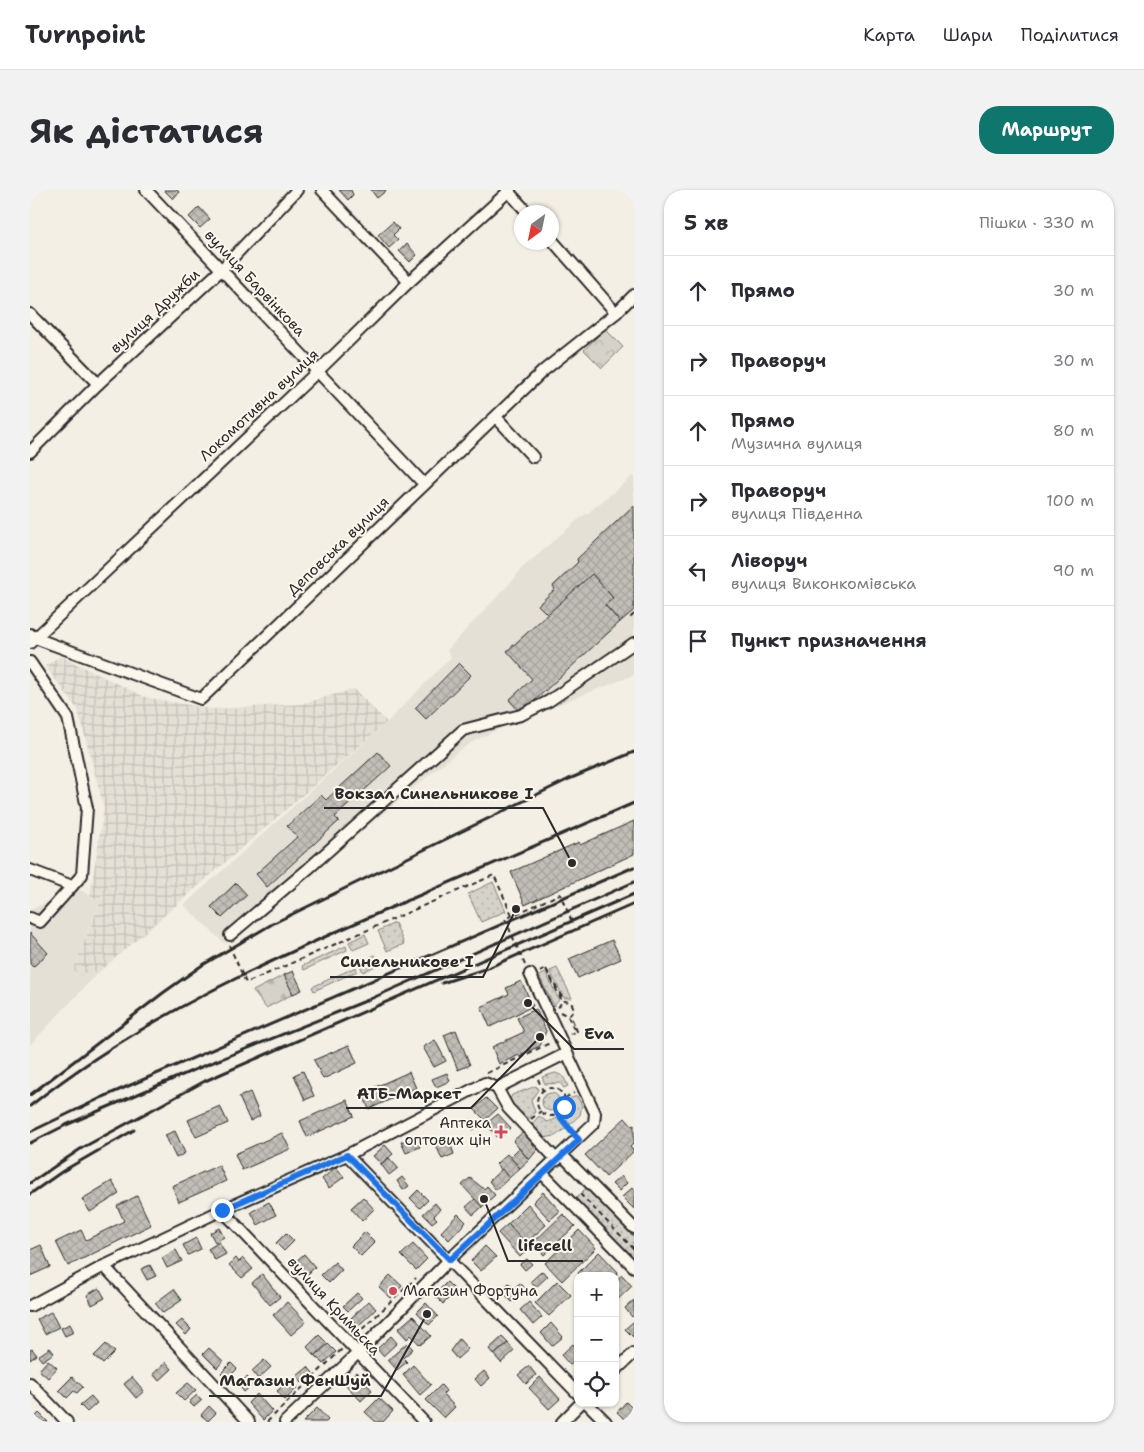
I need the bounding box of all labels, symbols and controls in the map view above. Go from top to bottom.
text: Turnpoint [25,19,146,51]
text: Карта [863,23,915,47]
text: Шари [943,23,993,47]
text: Поділитися [1021,23,1119,47]
button: Маршрут [979,106,1114,154]
text: Як дістатися [30,107,264,154]
north arrow [514,205,559,250]
text: 5 хв [684,209,728,237]
text: Пішки · 330 m [979,212,1094,233]
street label: вулиця Барвінкова [200,225,310,341]
street label: вулиця Дружби [106,264,204,358]
icon: ahead [684,277,712,305]
text: Прямо [731,278,795,303]
text: 30 m [1053,280,1094,301]
street label: Локомотивна вулиця [195,344,323,466]
icon: right [684,347,712,375]
text: Праворуч [731,348,826,373]
text: 30 m [1053,350,1094,371]
text: Прямо [731,408,795,433]
icon: ahead [684,417,712,445]
text: 80 m [1053,420,1094,441]
text: Музична вулиця [731,433,862,454]
text: Праворуч [731,478,826,503]
icon: right [684,487,712,515]
text: 100 m [1046,490,1094,511]
street label: Деповська вулиця [283,492,393,600]
text: вулиця Південна [731,503,863,524]
text: Ліворуч [731,548,807,573]
icon: left [684,557,712,585]
text: 90 m [1053,560,1094,581]
text: вулиця Виконкомівська [731,573,916,594]
icon: arrive [684,627,712,655]
text: Пункт призначення [731,628,927,653]
callout: Вокзал Синельникове І [324,777,543,808]
text: Вокзал Синельникове І [335,783,533,804]
callout: Синельникове І [330,946,483,977]
text: Синельникове І [340,951,474,972]
callout: Eva [574,1018,624,1049]
text: Eva [584,1023,614,1044]
callout: АТБ-Маркет [346,1077,471,1108]
text: АТБ-Маркет [357,1083,462,1104]
route start [553,1096,576,1119]
place label: Аптека оптових цін [405,1113,492,1150]
marker: Аптека оптових цін [495,1126,507,1138]
route end [211,1199,234,1222]
callout: lifecell [508,1230,583,1261]
text: lifecell [518,1235,573,1256]
street label: вулиця Кримьска [283,1252,386,1360]
map controls [574,1272,619,1407]
button: + [574,1272,619,1317]
place label: Магазин Фортуна [403,1281,538,1301]
marker: Магазин Фортуна [387,1285,399,1297]
button: − [574,1317,619,1362]
button: locate [574,1362,619,1407]
callout: Магазин ФенШуй [209,1365,381,1396]
text: Магазин ФенШуй [219,1370,371,1391]

